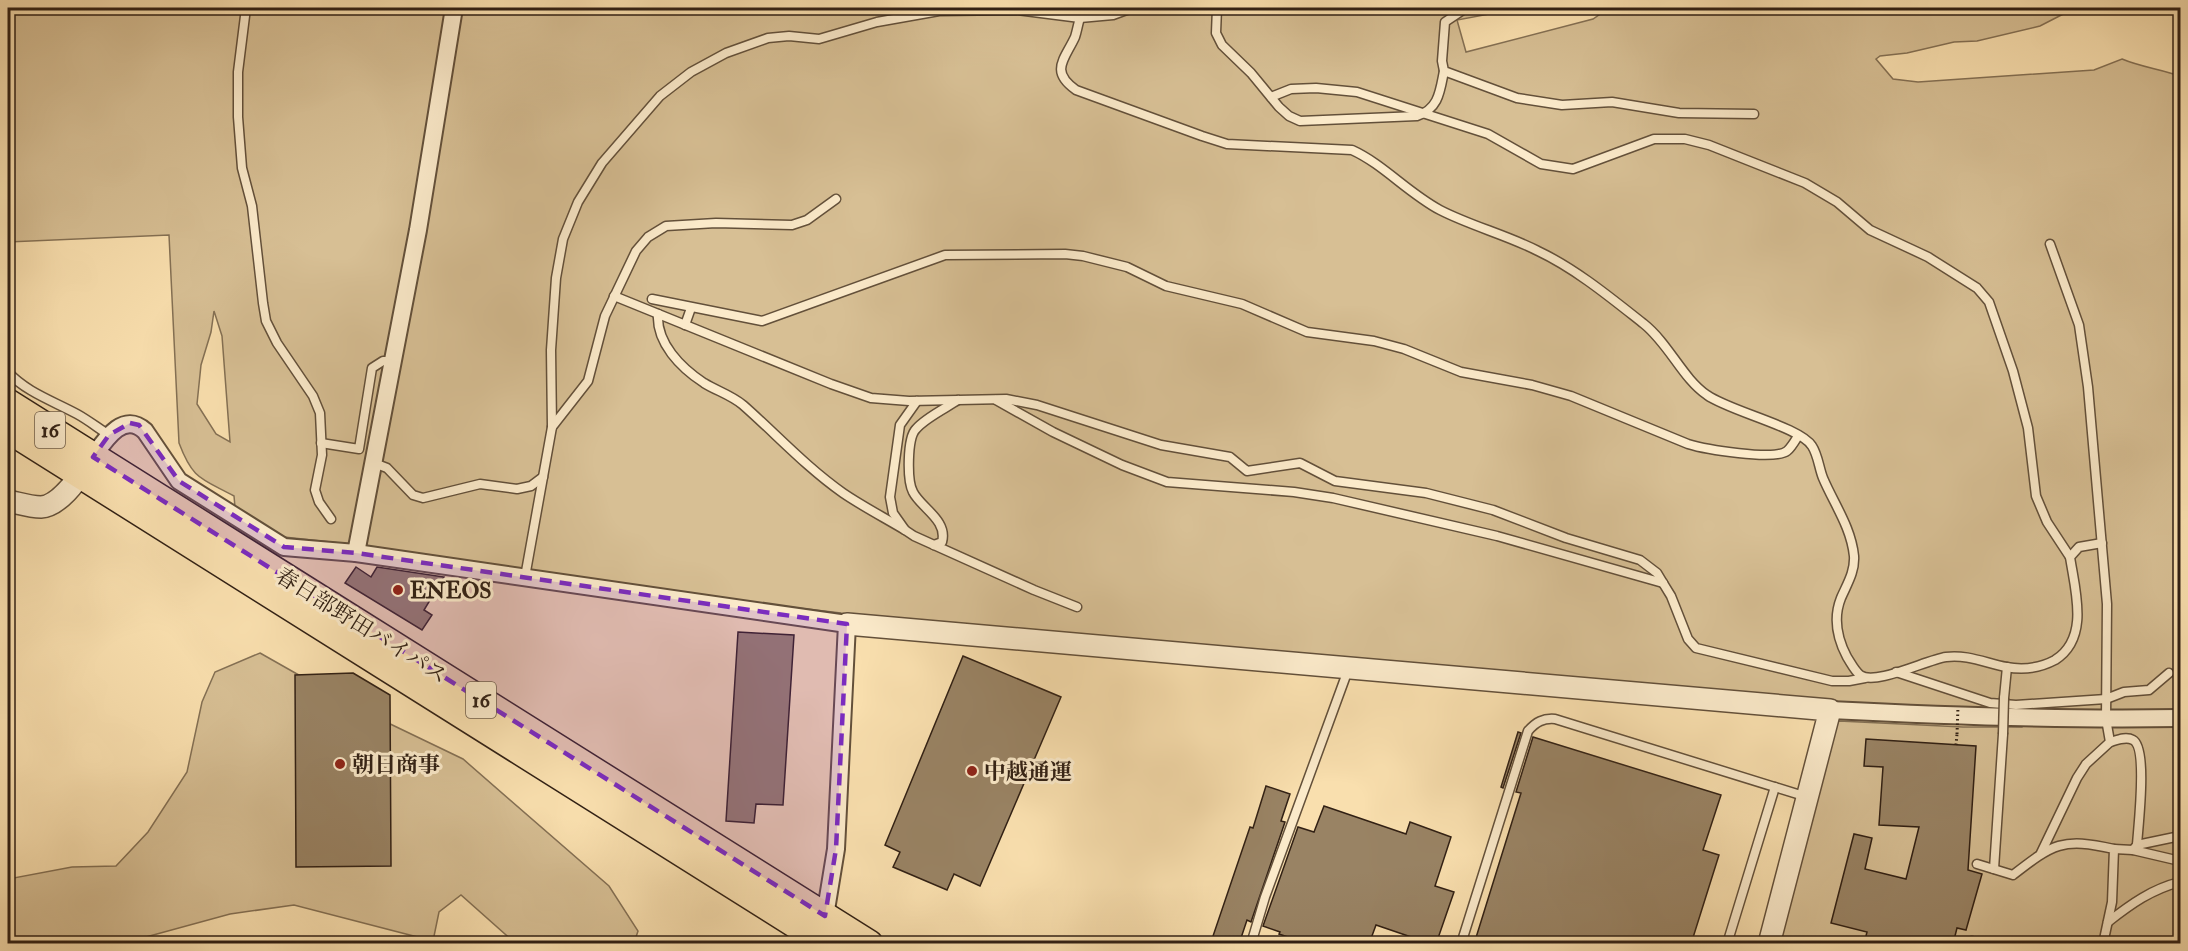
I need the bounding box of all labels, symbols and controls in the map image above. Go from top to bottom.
road number: 16 [35,412,65,448]
street label: 春日部野田バイパス [270,562,453,690]
place label: ENEOS [410,577,492,605]
marker: ENEOS [391,583,405,597]
road number: 16 [466,682,496,718]
place label: 朝日商事 [352,751,440,779]
marker: 朝日商事 [333,757,347,771]
place label: 中越通運 [984,758,1072,786]
marker: 中越通運 [965,764,979,778]

